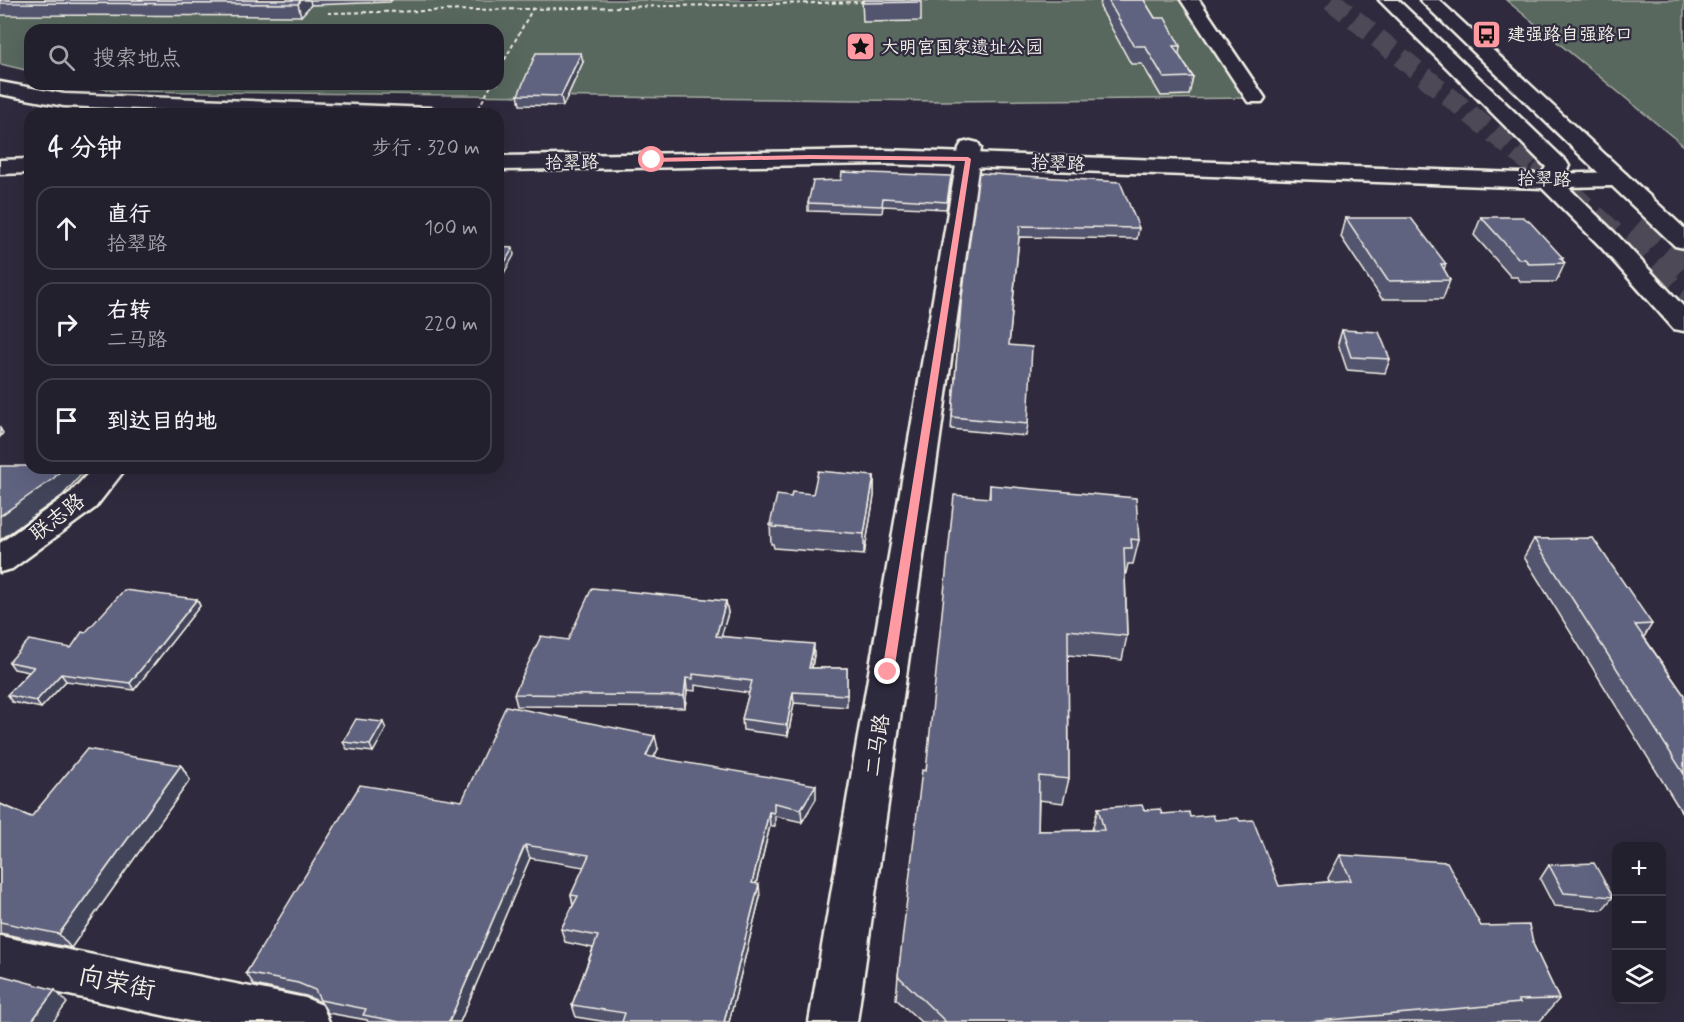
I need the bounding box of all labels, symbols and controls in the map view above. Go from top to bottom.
bus stop icon: 建强路自强路口 [1470,18,1502,50]
place label: 建强路自强路口 [1507,23,1633,47]
search box [24,24,504,90]
place icon: 大明宫国家遗址公园 [844,31,876,63]
place label: 大明宫国家遗址公园 [881,36,1043,60]
icon: search [45,41,78,74]
text: 搜索地点 [93,45,181,73]
text: 4 分钟 [48,132,122,166]
text: 步行 · 320 m [372,135,480,162]
route start [638,146,664,172]
street label: 拾翠路 [545,151,599,175]
street label: 拾翠路 [1031,151,1085,177]
street label: 拾翠路 [1517,168,1571,192]
text: 直行 [107,201,151,229]
icon: ahead [50,212,83,245]
text: 100 m [424,215,478,242]
text: 拾翠路 [107,231,167,258]
text: 右转 [107,297,151,325]
icon: right [50,308,83,341]
text: 220 m [424,311,478,338]
text: 二马路 [107,327,167,354]
icon: arrive [50,404,83,437]
text: 到达目的地 [107,408,217,436]
street label: 联志路 [24,487,91,548]
route end [874,658,900,684]
street label: 二马路 [859,712,897,778]
map controls [1612,842,1666,1004]
button: + [1612,842,1666,896]
button: − [1612,896,1666,950]
button: layers [1612,950,1666,1004]
street label: 向荣街 [75,959,158,1009]

